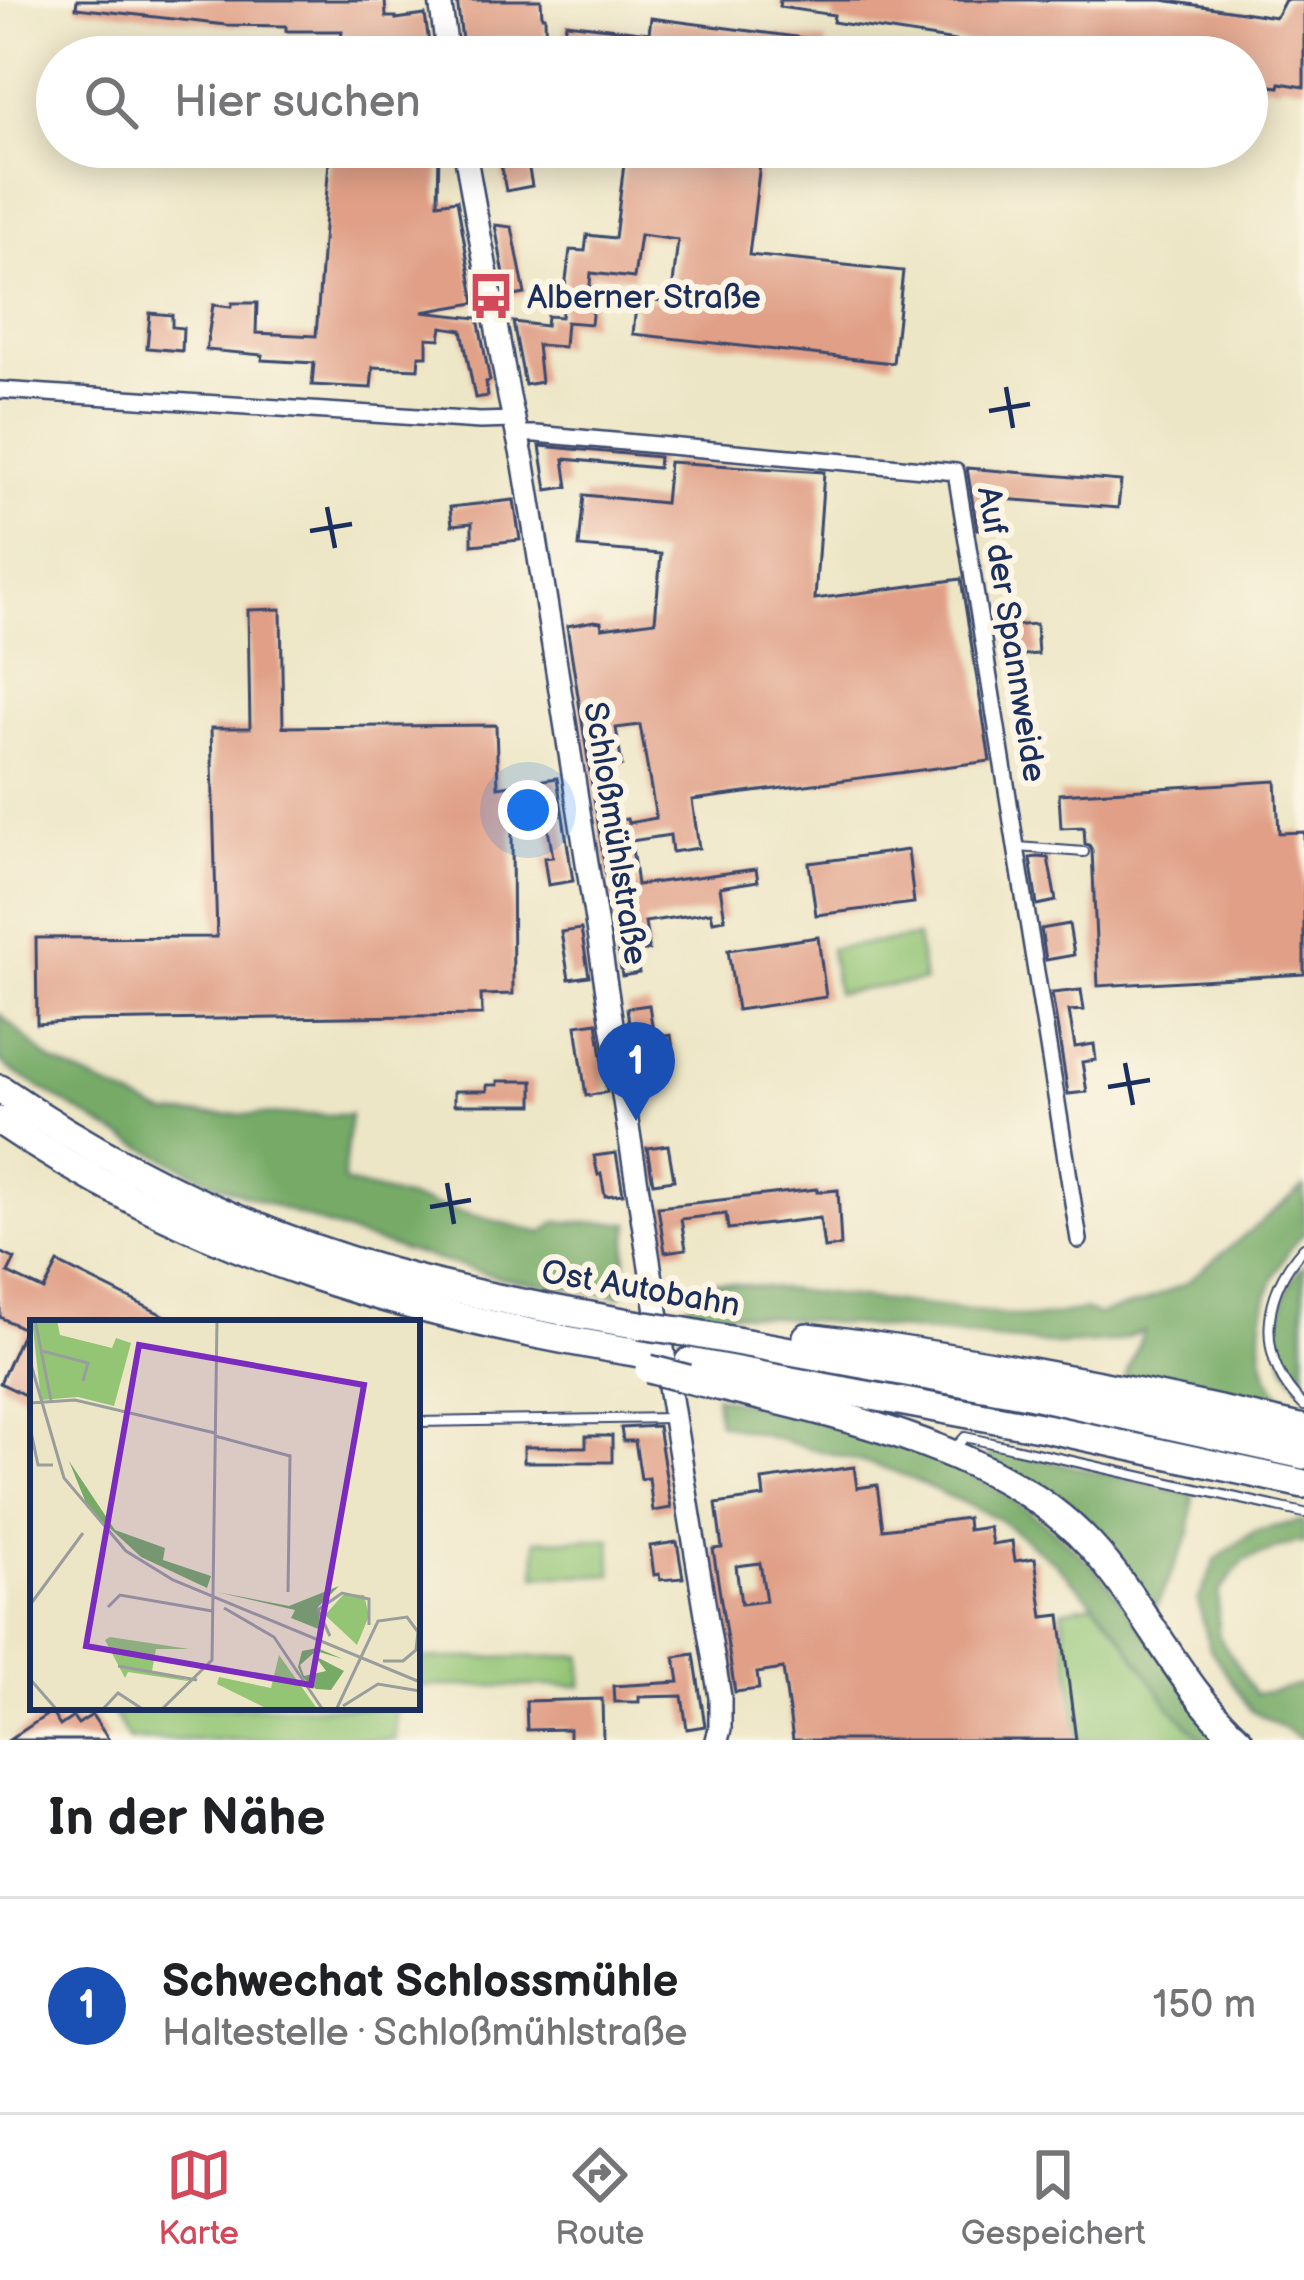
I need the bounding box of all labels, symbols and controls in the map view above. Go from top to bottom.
search box [36,36,1268,168]
icon: search [78,69,144,135]
text: Hier suchen [174,75,421,130]
bus stop icon: Alberner Straße [466,271,516,321]
place label: Alberner Straße [527,278,761,318]
street label: Auf der Spannweide [968,484,1054,785]
street label: Schloßmühlstraße [574,699,656,968]
your location [498,780,558,840]
pin: 1 [597,1022,675,1121]
street label: Ost Autobahn [538,1252,743,1326]
inset map [30,1320,420,1710]
text: In der Nähe [48,1788,326,1849]
text: Schwechat Schlossmühle [162,1955,678,2010]
text: 1 [79,1982,95,2029]
text: 150 m [1153,1982,1256,2029]
text: Haltestelle · Schloßmühlstraße [162,2010,687,2057]
tab: Karte [158,2142,239,2254]
tab: Route [555,2142,644,2254]
tab: Gespeichert [961,2142,1146,2254]

